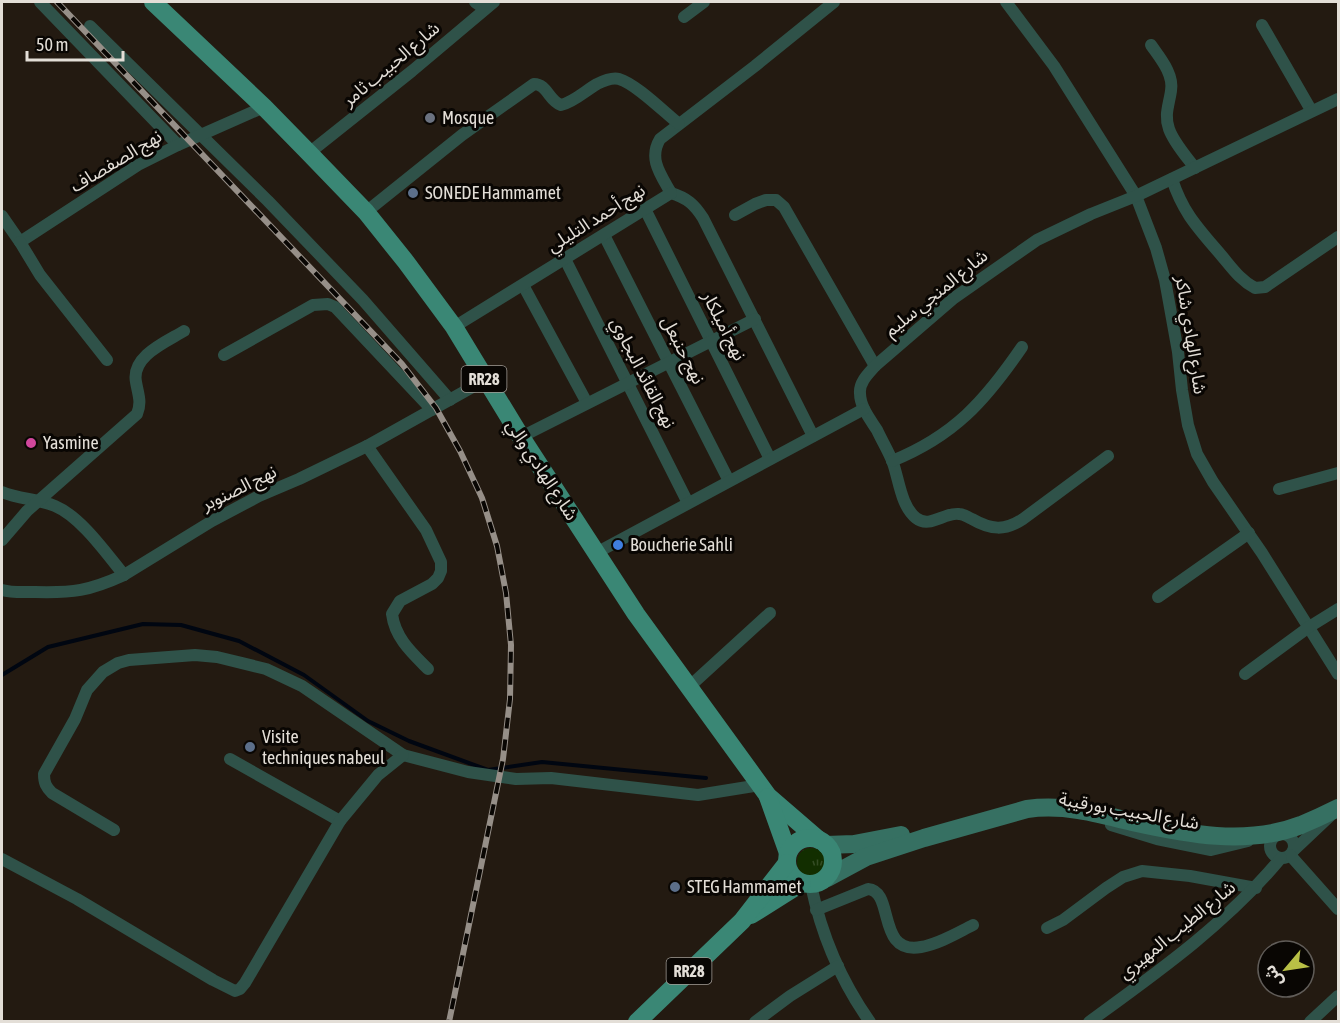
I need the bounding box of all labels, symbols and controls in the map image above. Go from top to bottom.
street label: شارع الحبيب ثامر [337,17,446,114]
scale bar [27,24,123,62]
text: 50 m [36,34,68,55]
place label: Mosque [442,107,494,128]
marker: Mosque [423,111,437,125]
street label: نهج الصفصاف [66,125,167,199]
street label: نهج أحمد التليلي [543,179,650,259]
place label: SONEDE Hammamet [425,182,561,203]
marker: SONEDE Hammamet [406,186,420,200]
street label: شارع المنجي سليم [880,245,994,344]
street label: شارع الهادي شاكر [1168,273,1211,396]
street label: نهج أميلكار [695,287,751,365]
street label: نهج حنبعل [655,312,710,389]
street label: نهج القائد البجاوي [604,314,680,433]
road number: RR28 [462,366,506,392]
street label: شارع الهادي والي [499,415,583,526]
place label: Yasmine [43,432,99,453]
marker: Yasmine [24,436,38,450]
street label: نهج الصنوبر [197,460,281,518]
place label: Boucherie Sahli [630,534,733,555]
marker: Boucherie Sahli [611,538,625,552]
place label: Visite techniques nabeul [262,726,385,768]
marker: Visite techniques nabeul [243,740,257,754]
street label: شارع الحبيب بورقيبة [1057,788,1201,837]
place label: STEG Hammamet [687,876,802,897]
street label: شارع الطيب المهيري [1114,876,1242,986]
marker: STEG Hammamet [668,880,682,894]
north arrow [1256,939,1316,999]
road number: RR28 [666,958,712,984]
text: ش [1260,962,1287,990]

